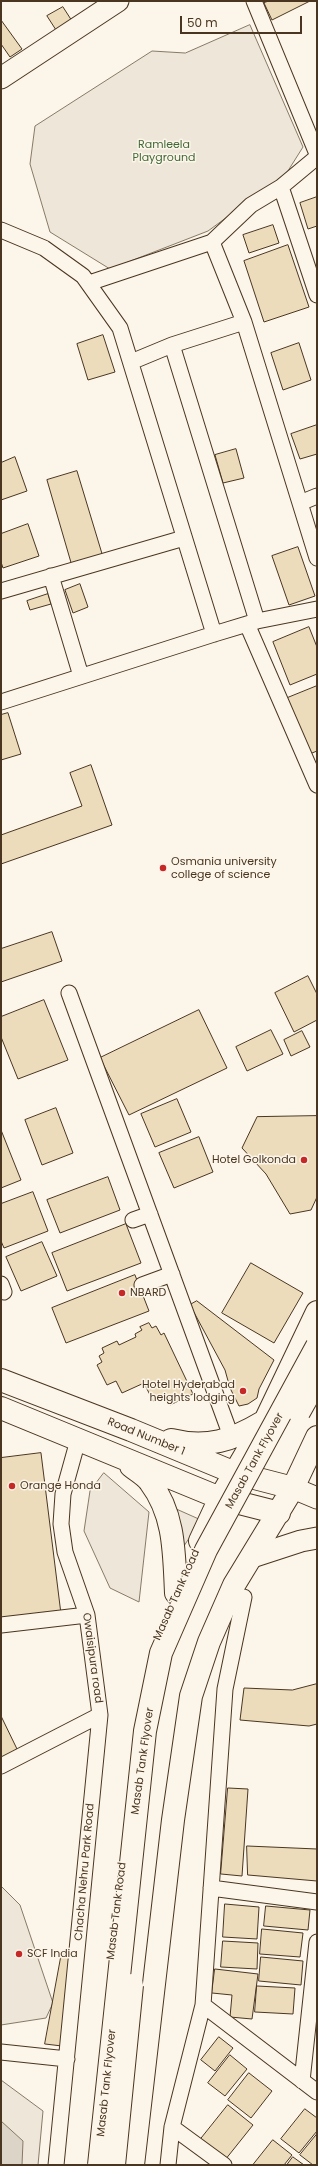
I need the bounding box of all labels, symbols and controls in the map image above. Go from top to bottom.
scale bar [182,8,304,34]
text: 50 m [187,14,218,31]
park label: Ramleela Playground [133,138,195,164]
place label: Osmania university college of science [171,855,277,881]
marker: Osmania university college of science [158,863,168,873]
place label: Hotel Golkonda [212,1153,296,1167]
marker: Hotel Golkonda [299,1155,309,1165]
place label: NBARD [130,1286,166,1300]
marker: NBARD [117,1288,127,1298]
place label: Hotel Hyderabad heights lodging [142,1378,235,1404]
marker: Hotel Hyderabad heights lodging [238,1386,248,1396]
street label: Masab Tank Flyover [223,1411,287,1511]
street label: Road Number 1 [105,1415,187,1459]
place label: Orange Honda [20,1479,101,1493]
marker: Orange Honda [7,1481,17,1491]
street label: Masab Tank Road [151,1548,203,1642]
street label: Owaisipura road [79,1612,105,1704]
street label: Masab Tank Flyover [129,1707,157,1815]
street label: Chacha Nehru Park Road [72,1803,98,1941]
street label: Masab Tank Road [104,1862,130,1960]
place label: SCF India [27,1947,78,1961]
marker: SCF India [14,1949,24,1959]
street label: Masab Tank Flyover [95,2029,119,2137]

